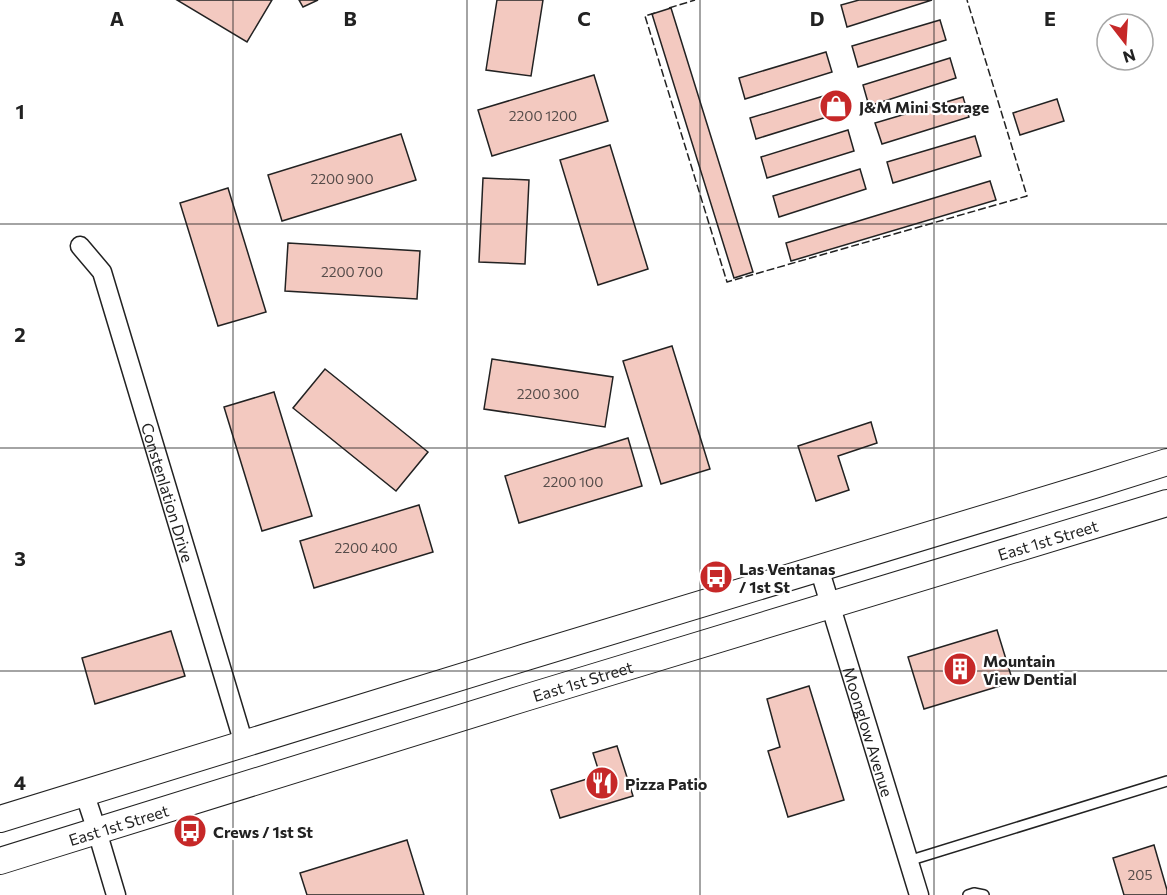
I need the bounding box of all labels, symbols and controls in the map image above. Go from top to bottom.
text: A [110,6,124,30]
text: B [343,6,357,30]
text: C [577,6,591,30]
text: D [810,6,824,30]
text: E [1044,6,1056,30]
north arrow [1095,12,1155,72]
text: N [1121,46,1138,68]
shop icon: J&M Mini Storage [818,88,854,124]
place label: J&M Mini Storage [859,97,989,116]
text: 1 [15,99,25,123]
house number: 2200 1200 [509,107,577,124]
house number: 2200 900 [310,170,374,187]
house number: 2200 700 [321,263,383,280]
text: 2 [14,322,26,346]
house number: 2200 300 [517,385,579,402]
street label: Constenlation Drive [138,420,198,564]
house number: 2200 100 [543,473,603,490]
street label: East 1st Street [995,515,1101,563]
house number: 2200 400 [334,539,398,556]
text: 3 [14,546,26,570]
bus stop icon: Las Ventanas / 1st St [698,559,734,595]
place label: Las Ventanas / 1st St [739,559,836,596]
building icon: Mountain View Dential [942,651,978,687]
place label: Mountain View Dential [983,651,1077,688]
street label: East 1st Street [530,656,635,705]
street label: Moonglow Avenue [840,664,898,799]
restaurant icon: Pizza Patio [584,765,620,801]
text: 4 [14,770,26,794]
place label: Pizza Patio [625,774,708,793]
street label: East 1st Street [66,800,171,849]
bus stop icon: Crews / 1st St [172,813,208,849]
place label: Crews / 1st St [213,822,313,841]
house number: 205 [1128,866,1152,883]

